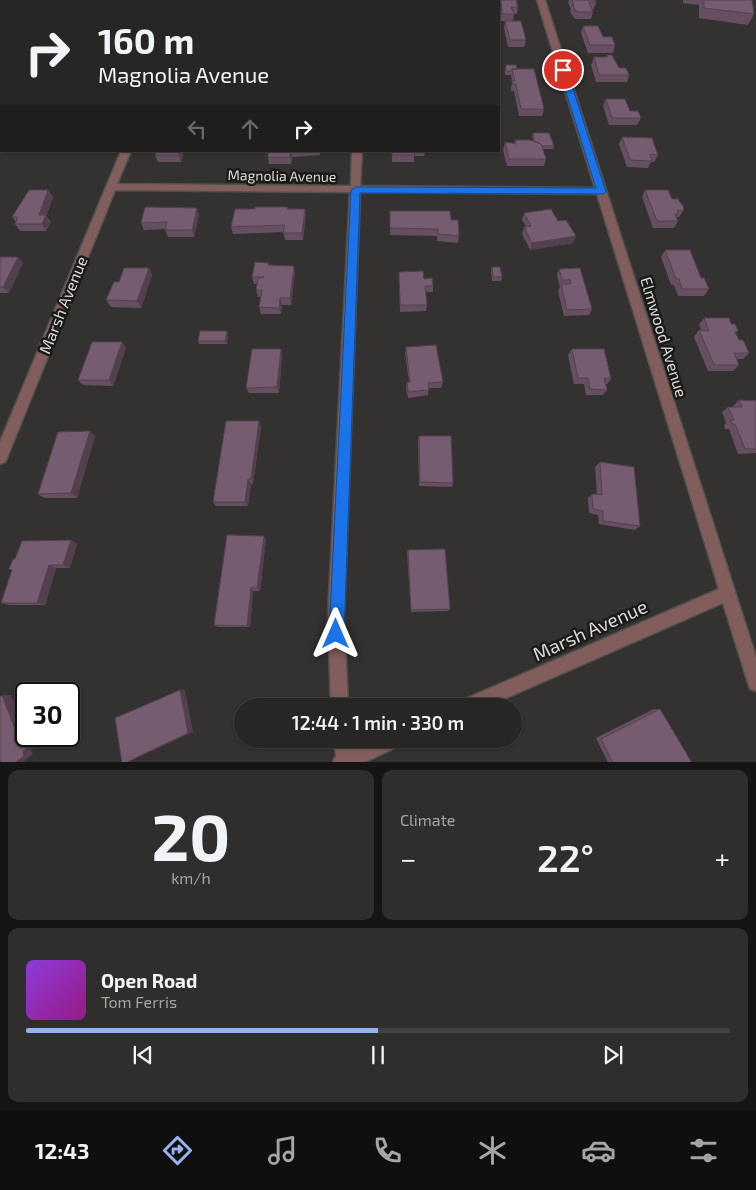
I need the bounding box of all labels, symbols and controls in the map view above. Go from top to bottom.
text: 160 m [98,19,194,61]
icon: right [15,20,80,85]
pin [542,49,584,91]
icon: arrive [549,56,577,84]
text: Magnolia Avenue [98,61,269,87]
icon: left [183,115,211,143]
icon: ahead [236,115,264,143]
icon: right [289,115,317,143]
street label: Magnolia Avenue [227,166,337,185]
street label: Marsh Avenue [34,253,91,356]
street label: Elmwood Avenue [637,274,692,399]
street label: Marsh Avenue [529,594,651,665]
position arrow [309,607,361,659]
speed limit sign: 30 [15,682,80,747]
text: 12:44 · 1 min · 330 m [292,711,464,734]
text: 20 [152,796,230,874]
text: Climate [400,810,455,829]
text: 22° [537,834,594,880]
text: − [400,841,416,875]
text: + [715,841,730,875]
text: km/h [171,868,211,887]
text: Open Road [101,969,197,992]
text: Tom Ferris [101,992,177,1011]
icon: previous [129,1041,157,1069]
icon: pause [364,1041,392,1069]
icon: next [599,1041,627,1069]
icon: directions [160,1133,195,1168]
icon: music [265,1133,300,1168]
icon: phone [370,1133,405,1168]
icon: climate [475,1133,510,1168]
icon: car [581,1133,616,1168]
icon: filters [686,1133,721,1168]
text: 12:43 [35,1137,90,1163]

